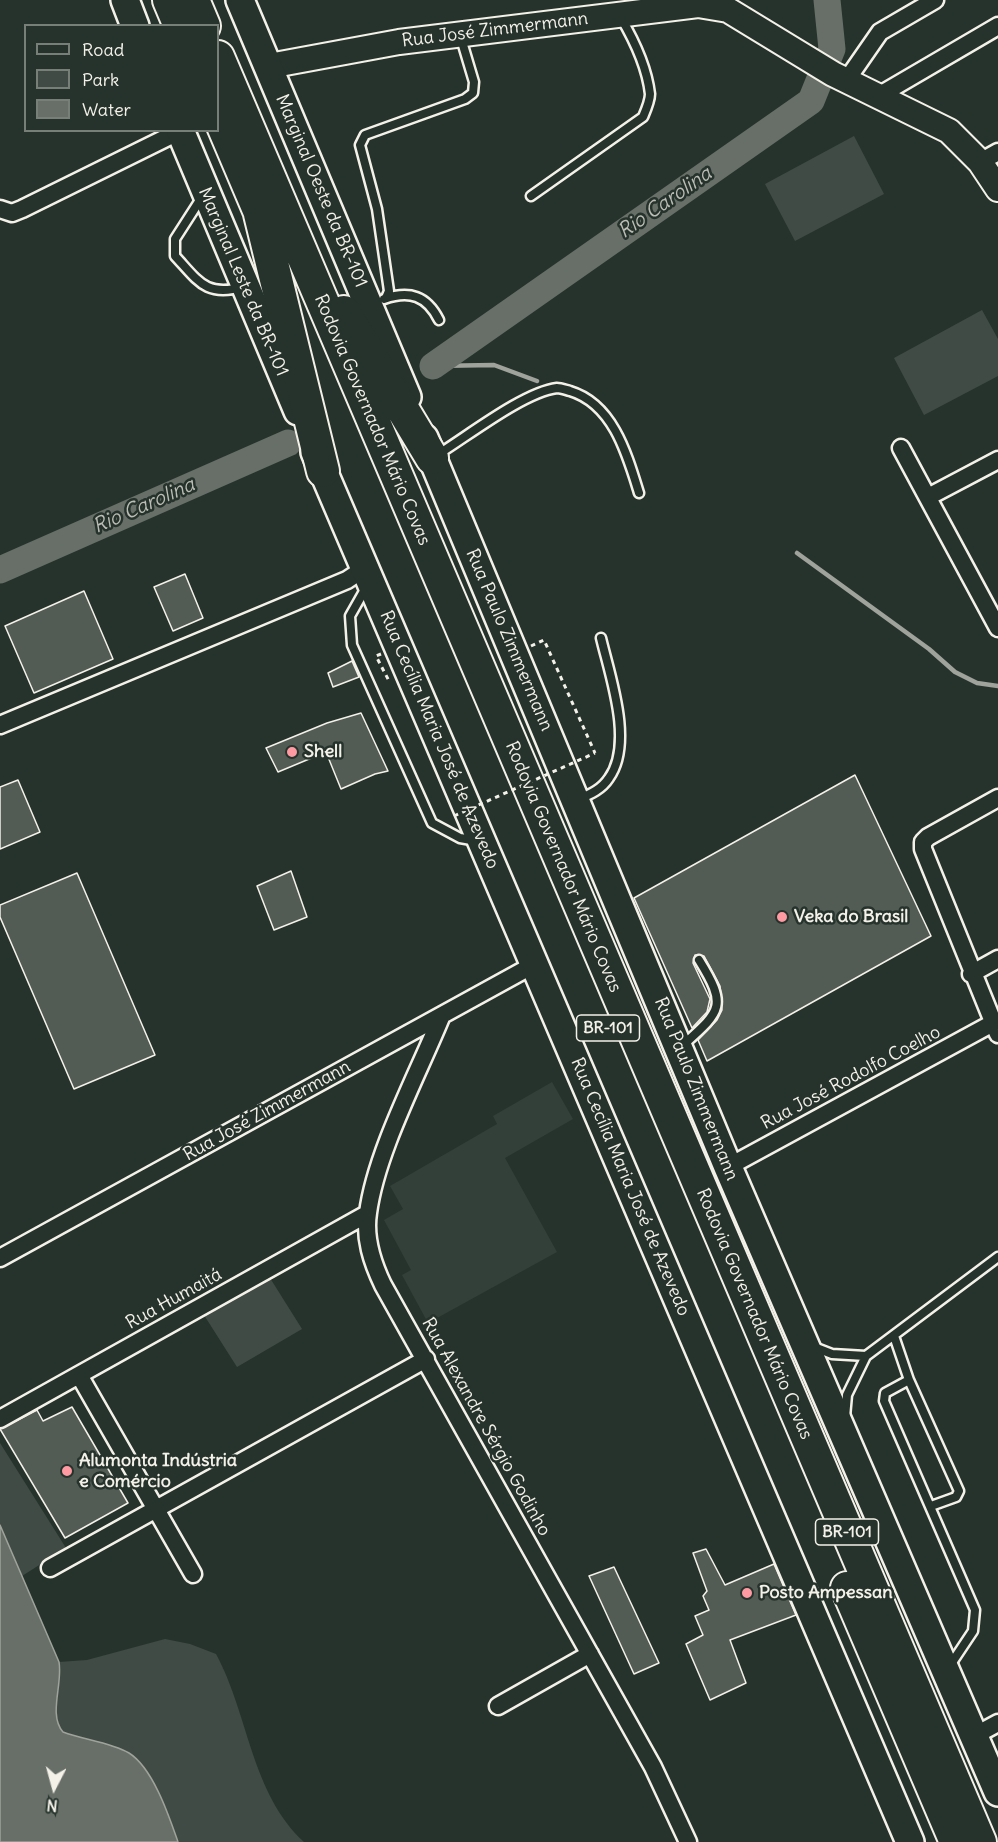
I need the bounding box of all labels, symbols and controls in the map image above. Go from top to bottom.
street label: Rua José Zimmermann [401,8,589,52]
legend [24,24,219,132]
text: Road [82,38,124,61]
text: Park [82,68,119,91]
street label: Marginal Oeste da BR-101 [270,91,372,291]
text: Water [82,98,131,121]
water label: Rio Carolina [614,162,716,244]
street label: Marginal Leste da BR-101 [193,184,293,380]
street label: Rodovia Governador Mário Covas [309,291,435,549]
water label: Rio Carolina [89,473,199,539]
street label: Rua Paulo Zimmermann [461,546,557,734]
street label: Rua Cecília Maria José de Azevedo [375,608,503,872]
street label: Rodovia Governador Mário Covas [500,738,626,996]
place label: Shell [304,741,342,763]
marker: Shell [285,745,299,759]
place label: Veka do Brasil [794,906,908,928]
marker: Veka do Brasil [775,910,789,924]
street label: Rua Paulo Zimmermann [649,994,743,1184]
road number: BR-101 [576,1015,640,1041]
street label: Rua José Rodolfo Coelho [758,1022,944,1134]
street label: Rua Cecília Maria José de Azevedo [566,1055,694,1319]
street label: Rua José Zimmermann [180,1056,354,1166]
street label: Rodovia Governador Mário Covas [691,1185,817,1443]
street label: Rua Humaitá [122,1264,226,1334]
street label: Rua Alexandre Sérgio Godinho [417,1314,555,1540]
place label: Alumonta Indústria e Comércio [79,1450,237,1492]
marker: Alumonta Indústria e Comércio [60,1464,74,1478]
road number: BR-101 [816,1519,878,1545]
place label: Posto Ampessan [759,1582,893,1604]
marker: Posto Ampessan [740,1586,754,1600]
north arrow [24,1758,84,1818]
text: N [46,1795,59,1816]

